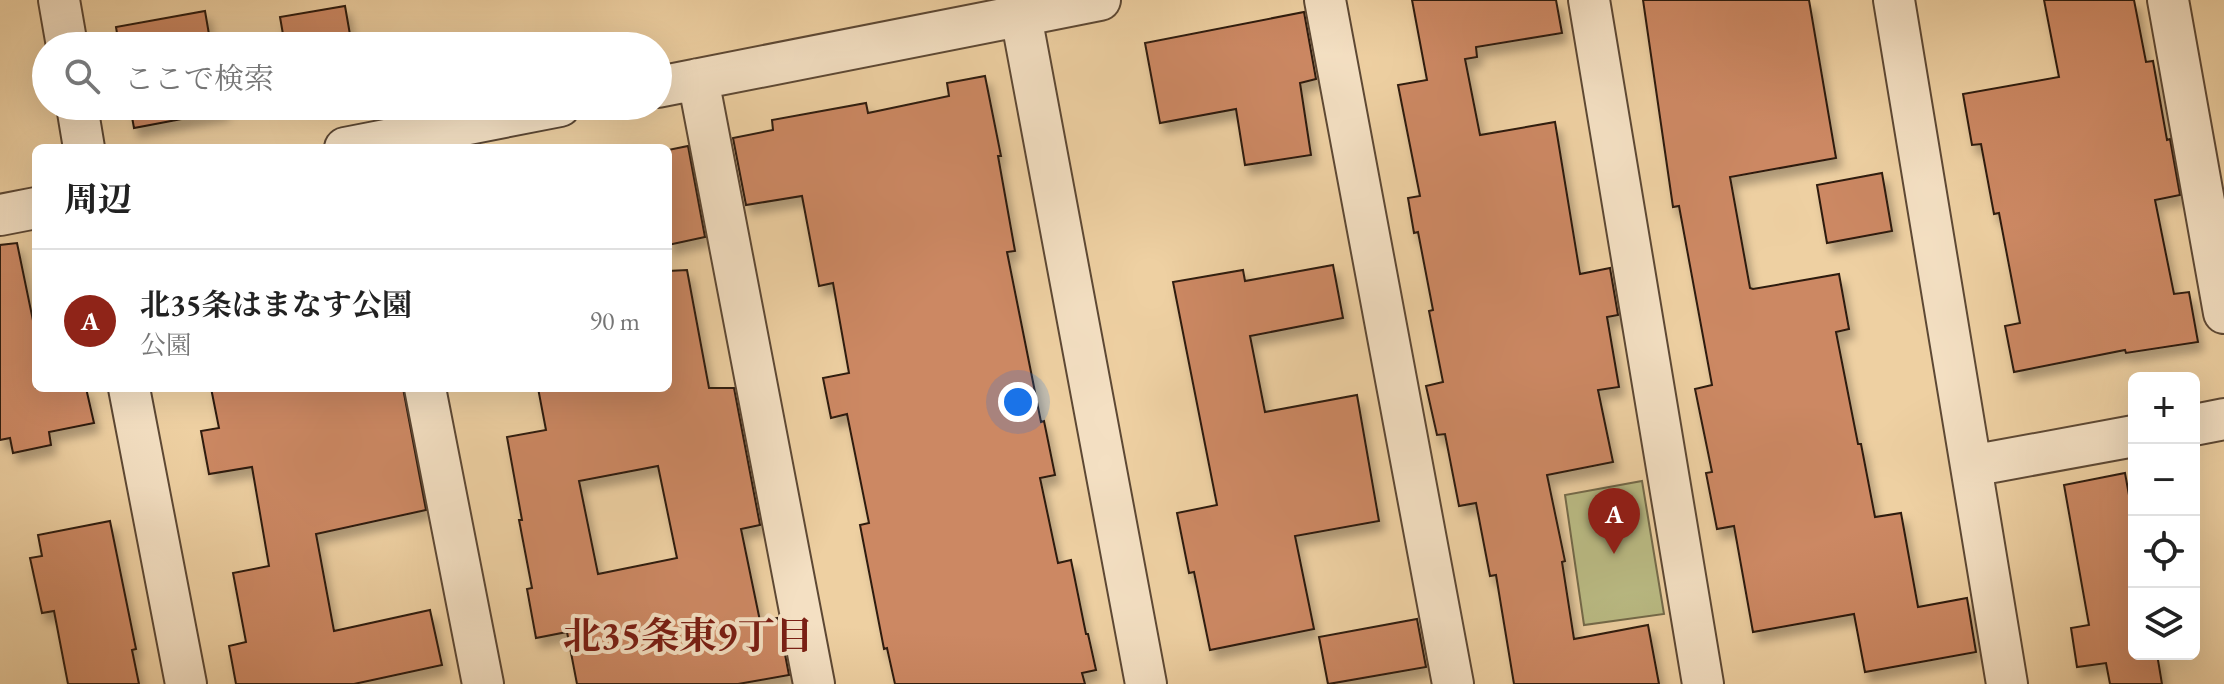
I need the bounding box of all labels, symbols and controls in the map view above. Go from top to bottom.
search box [32,32,672,120]
icon: search [60,54,104,98]
text: ここで検索 [124,59,274,98]
text: 周辺 [64,177,132,221]
text: 北35条はまなす公園 [140,285,412,324]
text: A [81,304,99,338]
text: 90 m [590,304,640,338]
text: 公園 [140,328,192,362]
map controls [2128,372,2200,660]
button: + [2128,372,2200,444]
your location [998,382,1038,422]
button: − [2128,444,2200,516]
pin: A [1588,488,1640,554]
button: locate [2128,516,2200,588]
button: layers [2128,588,2200,660]
district label: 北35条東9丁目 [563,611,813,660]

